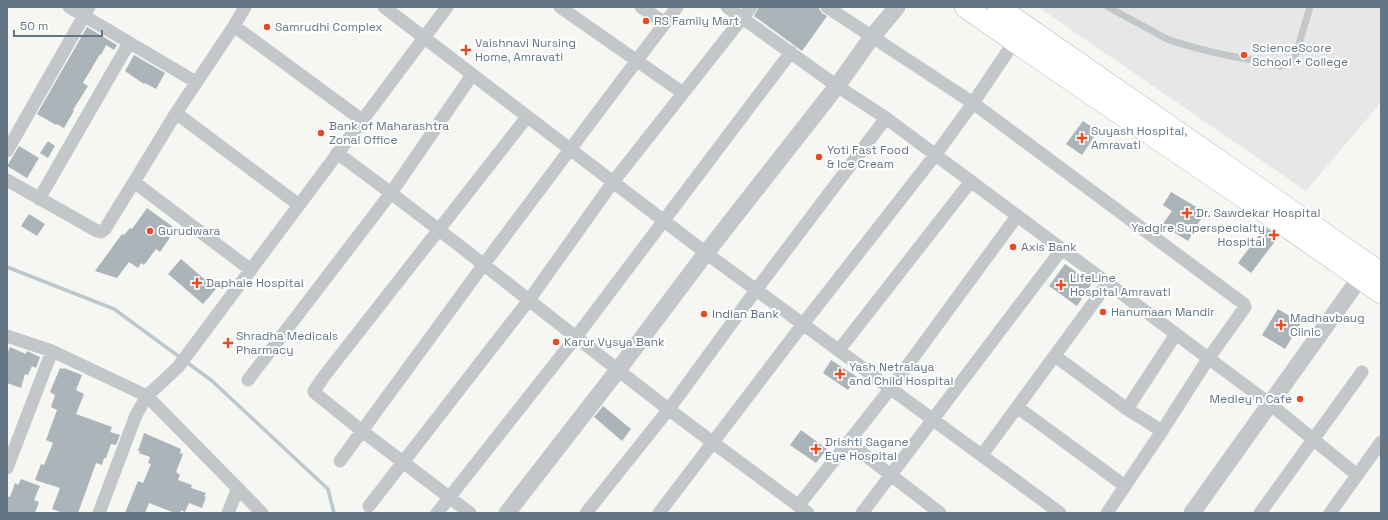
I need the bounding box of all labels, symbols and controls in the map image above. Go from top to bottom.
scale bar [14,12,102,38]
place label: RS Family Mart [654,13,739,29]
marker: RS Family Mart [641,16,651,26]
text: 50 m [20,18,48,34]
place label: Samrudhi Complex [275,19,383,35]
marker: Samrudhi Complex [262,22,272,32]
place label: Vaishnavi Nursing Home, Amravati [475,35,576,65]
place label: ScienceScore School + College [1252,40,1348,70]
marker: Vaishnavi Nursing Home, Amravati [460,44,472,56]
marker: ScienceScore School + College [1239,50,1249,60]
place label: Bank of Maharashtra Zonal Office [329,118,449,148]
place label: Suyash Hospital, Amravati [1091,123,1187,153]
marker: Bank of Maharashtra Zonal Office [316,128,326,138]
marker: Suyash Hospital, Amravati [1076,132,1088,144]
place label: Yoti Fast Food & Ice Cream [827,142,909,172]
marker: Yoti Fast Food & Ice Cream [814,152,824,162]
place label: Dr. Sawdekar Hospital [1196,205,1320,221]
marker: Dr. Sawdekar Hospital [1181,207,1193,219]
place label: Yadgire Superspecialty Hospital [1131,220,1265,250]
place label: Gurudwara [158,223,221,239]
marker: Gurudwara [145,226,155,236]
marker: Yadgire Superspecialty Hospital [1268,229,1280,241]
place label: Axis Bank [1021,239,1077,255]
marker: Axis Bank [1008,242,1018,252]
place label: LifeLine Hospital Amravati [1070,270,1171,300]
place label: Daphale Hospital [206,275,304,291]
marker: Daphale Hospital [191,277,203,289]
marker: LifeLine Hospital Amravati [1055,279,1067,291]
place label: Hanumaan Mandir [1111,304,1215,320]
place label: Indian Bank [712,306,779,322]
marker: Hanumaan Mandir [1098,307,1108,317]
marker: Indian Bank [699,309,709,319]
place label: Madhavbaug Clinic [1290,310,1365,340]
marker: Madhavbaug Clinic [1275,319,1287,331]
place label: Shradha Medicals Pharmacy [236,328,338,358]
place label: Karur Vysya Bank [564,334,665,350]
marker: Karur Vysya Bank [551,337,561,347]
marker: Shradha Medicals Pharmacy [223,338,233,348]
place label: Yash Netralaya and Child Hospital [849,359,953,389]
marker: Yash Netralaya and Child Hospital [834,368,846,380]
place label: Medley n Cafe [1210,391,1292,407]
marker: Medley n Cafe [1295,394,1305,404]
place label: Drishti Sagane Eye Hospital [825,434,909,464]
marker: Drishti Sagane Eye Hospital [810,443,822,455]

